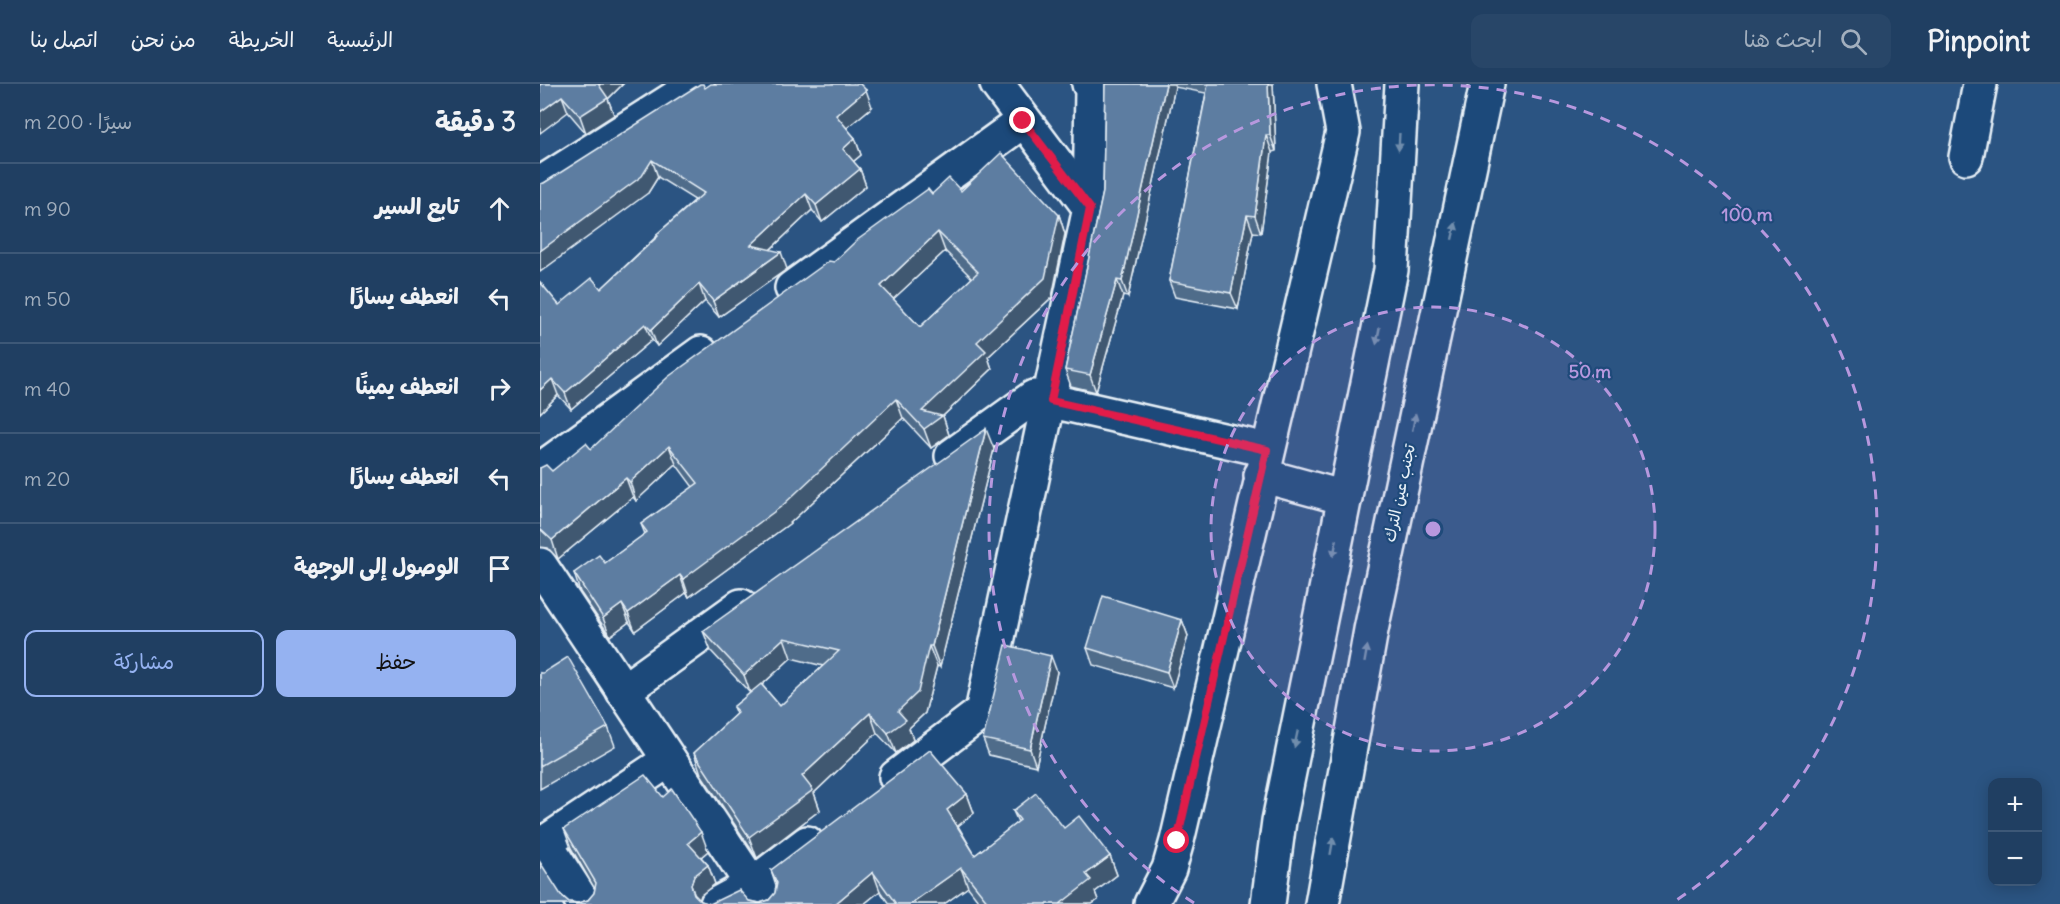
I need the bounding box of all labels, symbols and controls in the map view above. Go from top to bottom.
search box [1471,14,1891,68]
text: Pinpoint [1927,23,2030,59]
text: ابحث هنا [1744,25,1822,53]
icon: search [1837,25,1870,58]
text: اتصل بنا [30,26,98,53]
text: من نحن [131,26,196,53]
text: الخريطة [229,26,294,53]
text: الرئيسية [327,26,393,53]
text: 3 دقيقة [435,105,516,138]
route end [1009,107,1035,133]
text: سيرًا · 200 m [24,109,132,134]
one-way arrow [1394,133,1403,152]
text: تابع السير [375,192,459,220]
icon: ahead [483,192,516,225]
text: 90 m [24,196,71,221]
text: 100 m [1722,203,1773,226]
one-way arrow [1450,222,1459,241]
text: انعطف يسارًا [350,282,459,310]
icon: left [483,282,516,315]
text: 50 m [24,286,71,311]
one-way arrow [1373,327,1382,346]
text: 50 m [1569,360,1611,383]
text: انعطف يمينًا [356,372,459,400]
icon: right [483,372,516,405]
text: 40 m [24,376,71,401]
one-way arrow [1410,413,1419,432]
street label: تجنب عين الترك [1379,442,1419,544]
text: انعطف يسارًا [350,462,459,490]
icon: left [483,462,516,495]
text: 20 m [24,466,70,491]
centre of rings [1423,519,1443,539]
one-way arrow [1330,538,1339,557]
text: الوصول إلى الوجهة [294,552,459,580]
icon: arrive [483,552,516,585]
button: مشاركة [24,630,264,697]
button: حفظ [276,630,516,697]
one-way arrow [1362,645,1371,664]
one-way arrow [1290,729,1300,748]
map controls [1988,778,2042,886]
button: + [1988,778,2042,832]
route start [1163,827,1189,853]
button: − [1988,832,2042,886]
one-way arrow [1328,837,1337,856]

